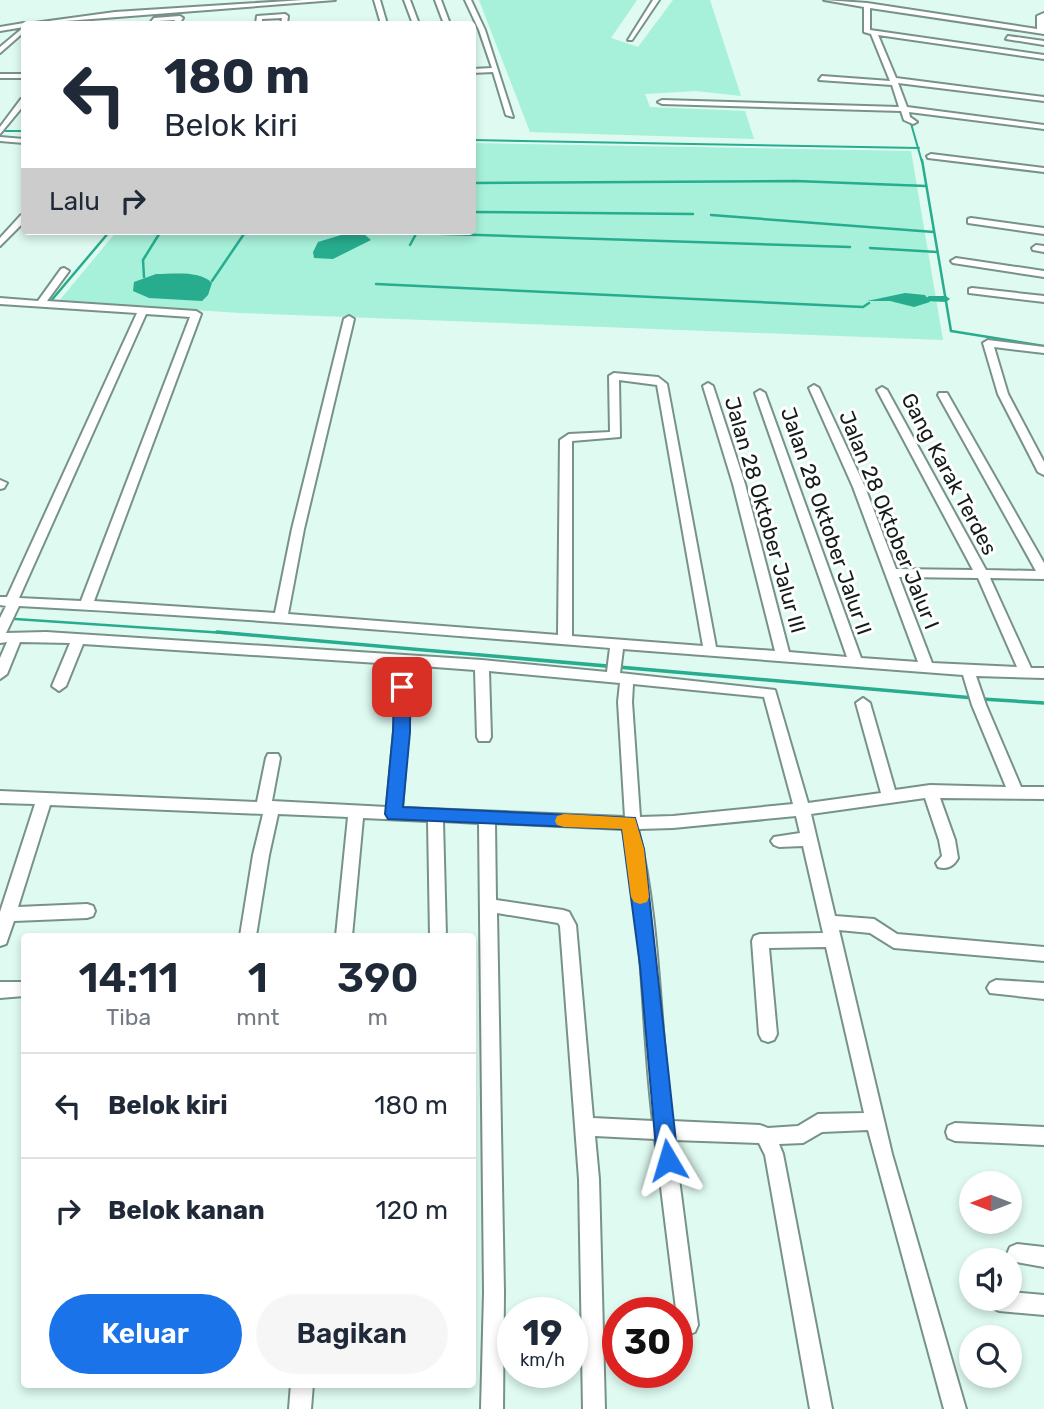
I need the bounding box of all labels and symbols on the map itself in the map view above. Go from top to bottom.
street label: Gang Karak Terdes [896,389,1003,559]
street label: Jalan 28 Oktober Jalur III [720,394,811,636]
street label: Jalan 28 Oktober Jalur II [776,404,877,638]
street label: Jalan 28 Oktober Jalur I [834,407,945,633]
pin [372,657,432,717]
position arrow [631,1123,705,1197]
north arrow [959,1171,1022,1234]
speed limit sign: 30 [602,1297,693,1388]

